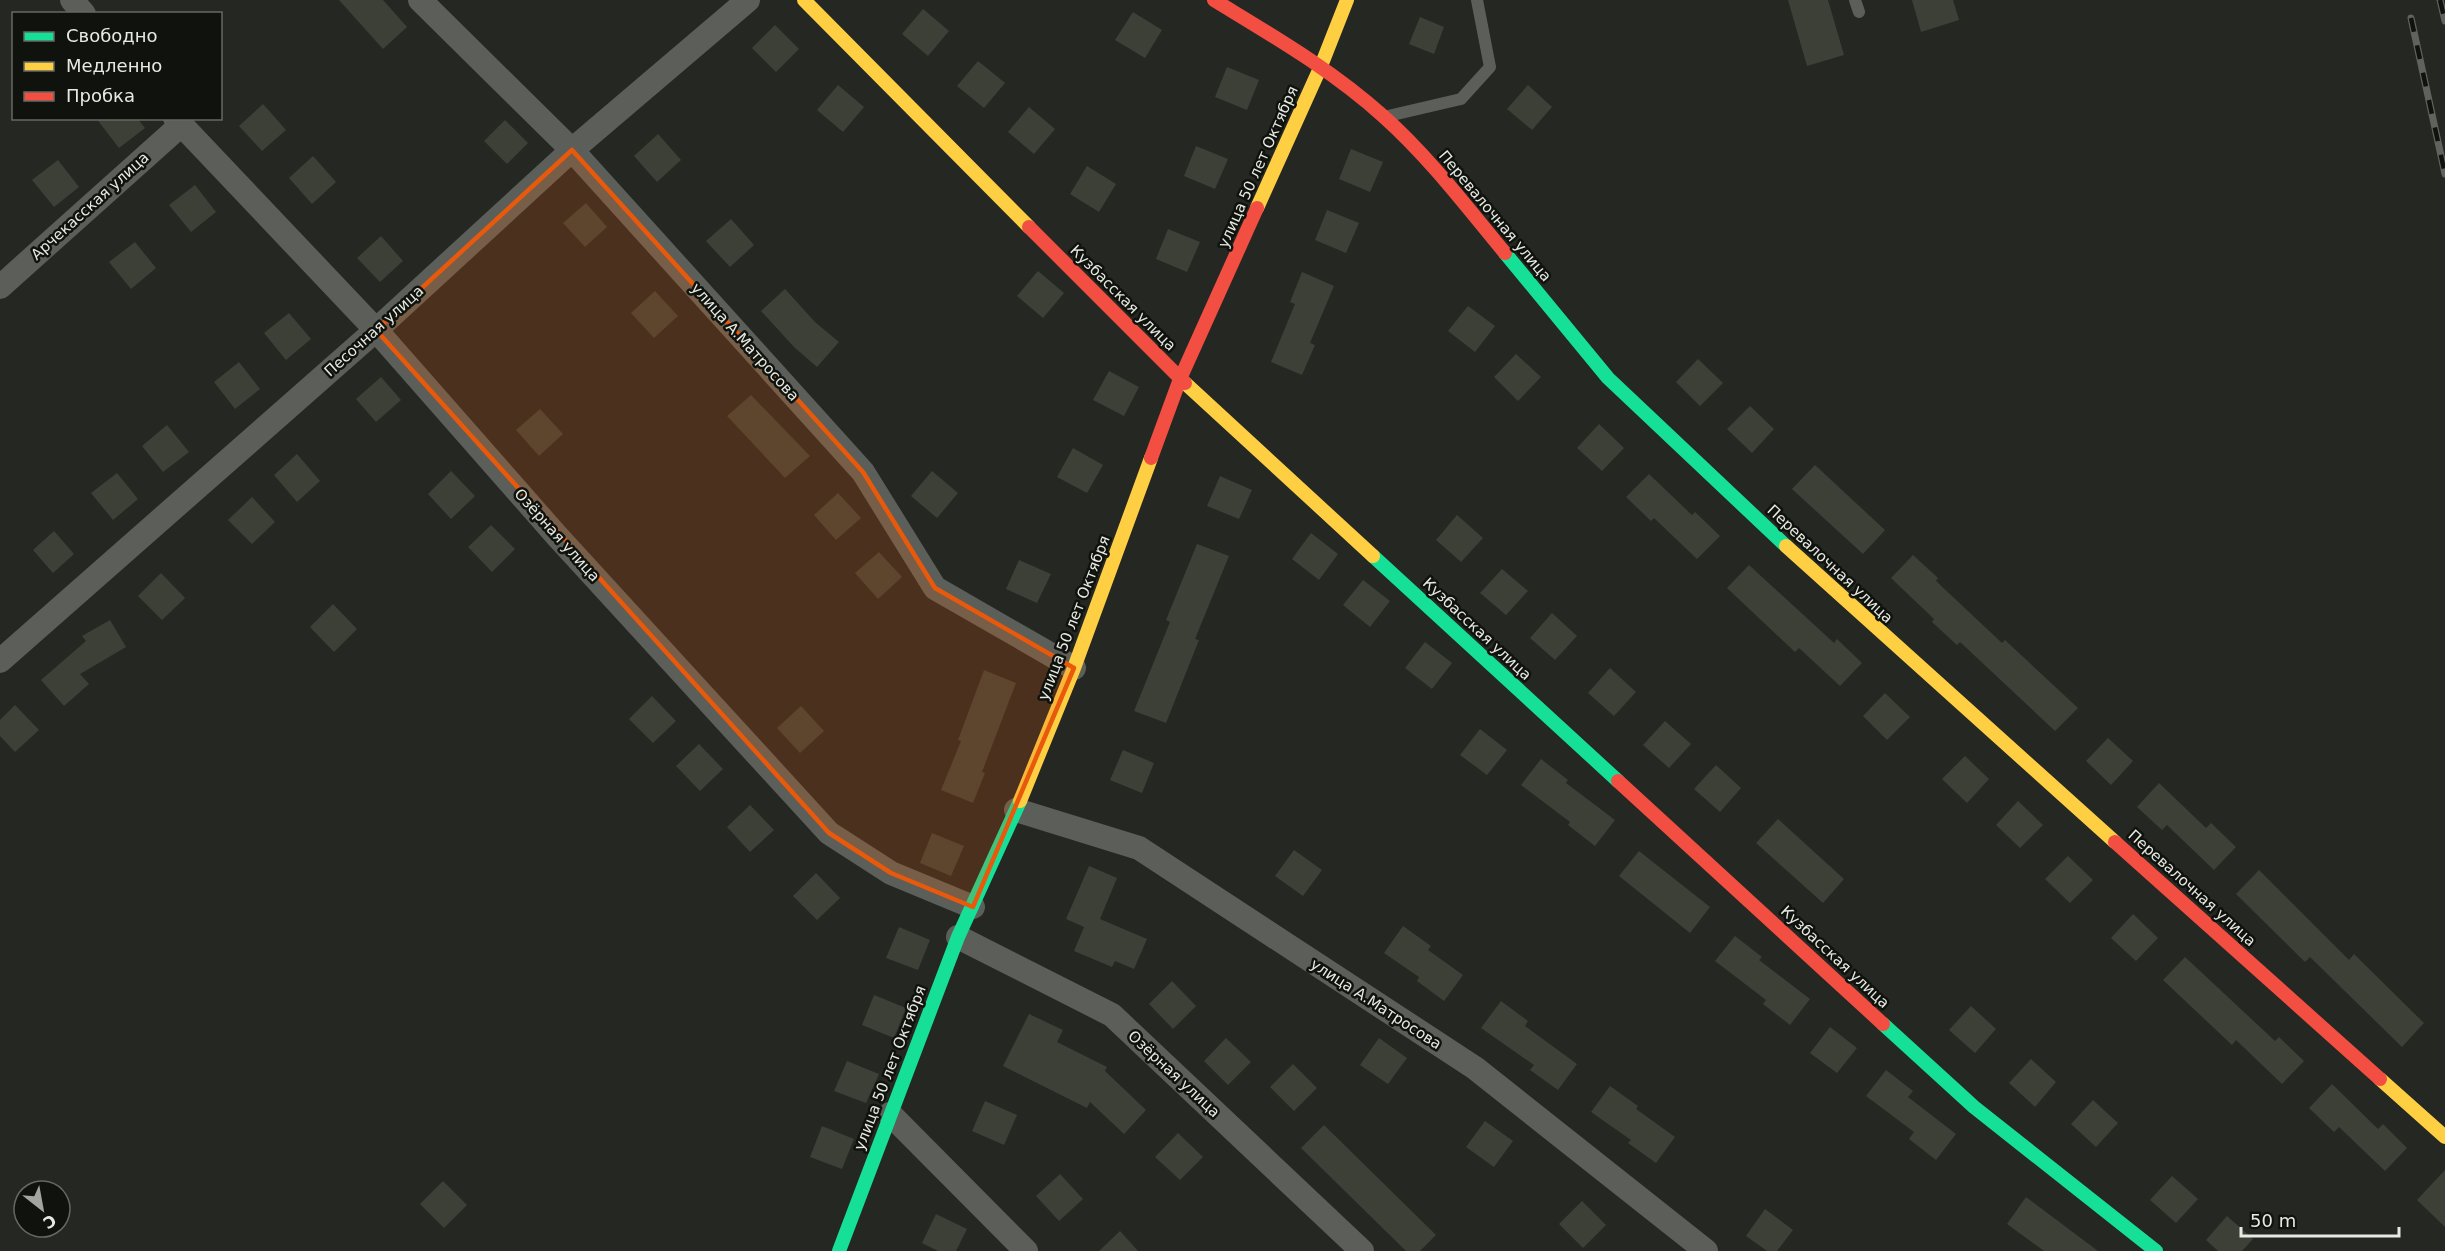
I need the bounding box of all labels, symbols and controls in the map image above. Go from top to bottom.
legend [12,12,222,120]
text: Свободно [66,25,158,46]
text: Медленно [66,55,162,76]
street label: улица 50 лет Октября [1214,83,1302,251]
text: Пробка [66,85,135,106]
street label: Перевалочная улица [1435,147,1555,285]
street label: Арчекасская улица [27,148,153,264]
street label: Кузбасская улица [1066,241,1180,355]
street label: улица А.Матросова [687,279,803,405]
street label: Песочная улица [321,282,427,380]
street label: Озёрная улица [511,485,603,585]
street label: Перевалочная улица [1763,501,1897,627]
street label: улица 50 лет Октября [1034,533,1114,703]
street label: Кузбасская улица [1419,574,1535,684]
street label: Перевалочная улица [2125,826,2259,950]
street label: Кузбасская улица [1777,902,1893,1012]
street label: улица А.Матросова [1307,955,1445,1053]
street label: улица 50 лет Октября [850,983,930,1153]
street label: Озёрная улица [1124,1027,1224,1121]
north arrow [12,1179,72,1239]
scale bar [2241,1200,2398,1238]
text: С [40,1210,59,1233]
text: 50 m [2250,1210,2296,1231]

